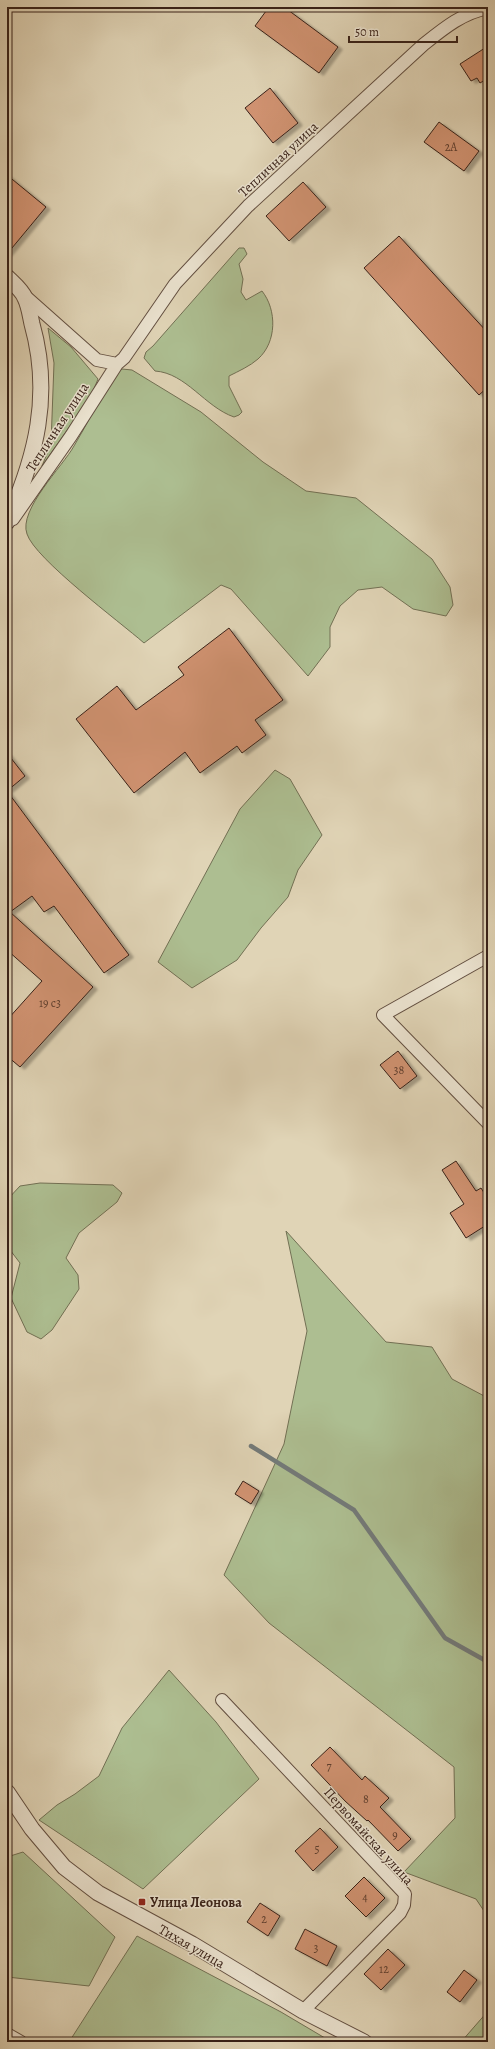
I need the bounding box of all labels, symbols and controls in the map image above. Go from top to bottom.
scale bar [349,18,457,44]
text: 50 m [355,24,379,40]
street label: Тепличная улица [234,117,323,201]
house number: 2А [445,139,458,155]
street label: Тепличная улица [21,378,94,476]
house number: 19 с3 [39,995,61,1011]
house number: 38 [394,1062,405,1078]
house number: 7 [326,1758,332,1774]
street label: Первомайская улица [319,1783,418,1890]
house number: 8 [363,1791,369,1807]
house number: 9 [392,1827,398,1843]
house number: 5 [314,1841,320,1857]
house number: 4 [362,1889,368,1905]
place label: Улица Леонова [150,1893,242,1912]
marker: Улица Леонова [137,1897,147,1907]
house number: 2 [261,1911,267,1927]
street label: Тихая улица [155,1920,229,1973]
house number: 3 [314,1940,319,1956]
house number: 12 [379,1961,389,1977]

